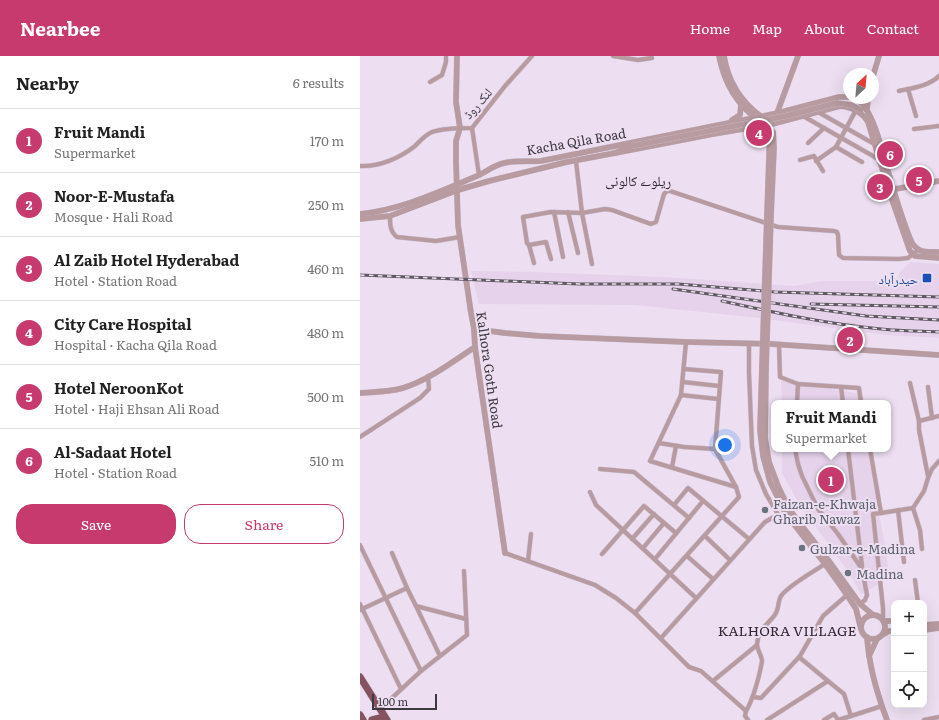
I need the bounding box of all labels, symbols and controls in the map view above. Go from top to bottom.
text: Nearbee [20,14,101,42]
text: Home [690,18,730,38]
text: Map [752,18,782,38]
text: About [804,18,845,38]
text: Contact [867,18,919,38]
north arrow [843,68,879,104]
text: Nearby [16,70,79,95]
text: 6 results [293,73,344,92]
street label: لنک روڈ [458,83,496,123]
pin: 4 [746,118,772,148]
text: Fruit Mandi [54,120,145,143]
street label: Kacha Qila Road [525,123,627,159]
text: 1 [26,131,32,150]
text: 170 m [310,131,344,150]
pin: 6 [877,139,903,169]
text: Supermarket [54,143,136,162]
pin: 5 [906,165,932,195]
district label: ریلوے کالونی [605,170,671,190]
pin: 3 [867,172,893,202]
text: Noor-E-Mustafa [54,184,175,207]
text: 2 [26,195,32,214]
text: 250 m [308,195,344,214]
text: Mosque · Hali Road [54,207,173,226]
text: Al Zaib Hotel Hyderabad [54,248,239,271]
text: 3 [25,259,33,278]
text: 460 m [307,259,344,278]
place label: حیدرآباد [879,269,918,288]
text: Hotel · Station Road [54,271,177,290]
marker: حیدرآباد [921,272,933,284]
street label: Kalhora Goth Road [472,310,508,430]
text: City Care Hospital [54,312,192,335]
text: 4 [25,323,33,342]
text: 480 m [307,323,344,342]
pin: 2 [837,325,863,355]
text: Hospital · Kacha Qila Road [54,335,217,354]
text: Hotel NeroonKot [54,376,184,399]
text: 5 [25,387,33,406]
text: 500 m [307,387,344,406]
text: Hotel · Haji Ehsan Ali Road [54,399,220,418]
popup [771,400,891,452]
text: Fruit Mandi [785,405,877,428]
text: Supermarket [785,428,867,447]
your location [715,435,735,455]
text: Al-Sadaat Hotel [54,440,172,463]
text: 6 [25,451,33,470]
text: 510 m [309,451,344,470]
text: Hotel · Station Road [54,463,177,482]
pin: 1 [818,465,844,495]
place label: Faizan-e-Khwaja Gharib Nawaz [773,494,876,528]
button: Save [16,504,176,544]
button: Share [184,504,344,544]
marker: Faizan-e-Khwaja Gharib Nawaz [760,505,770,515]
place label: Gulzar-e-Madina [810,539,915,558]
marker: Gulzar-e-Madina [797,543,807,553]
place label: Madina [856,564,904,583]
marker: Madina [843,568,853,578]
map controls [891,600,927,708]
button: + [891,600,927,636]
district label: KALHORA VILLAGE [718,620,856,640]
button: − [891,636,927,672]
button: locate [891,672,927,708]
scale bar [372,692,437,711]
text: 100 m [378,693,408,709]

